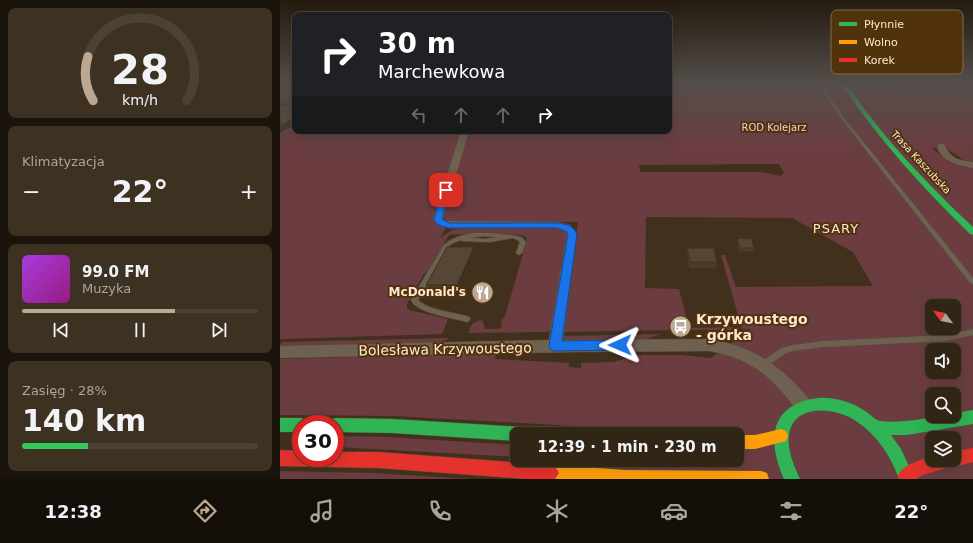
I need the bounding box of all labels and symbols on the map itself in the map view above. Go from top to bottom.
legend [831,10,963,74]
text: Płynnie [864,18,904,31]
text: Wolno [864,36,898,49]
text: Korek [864,54,895,67]
park label: ROD Kolejarz [741,122,807,133]
street label: Trasa Kaszubska [888,128,953,196]
pin [429,173,463,207]
district label: PSARY [813,221,859,236]
restaurant icon: McDonald's [469,279,495,305]
place label: McDonald's [389,285,466,299]
north arrow [925,299,961,335]
place label: Krzywoustego - górka [696,311,808,343]
bus stop icon: Krzywoustego - górka [668,314,694,340]
position arrow [599,324,641,366]
street label: Bolesława Krzywoustego [358,339,532,359]
speed limit sign: 30 [292,415,344,467]

